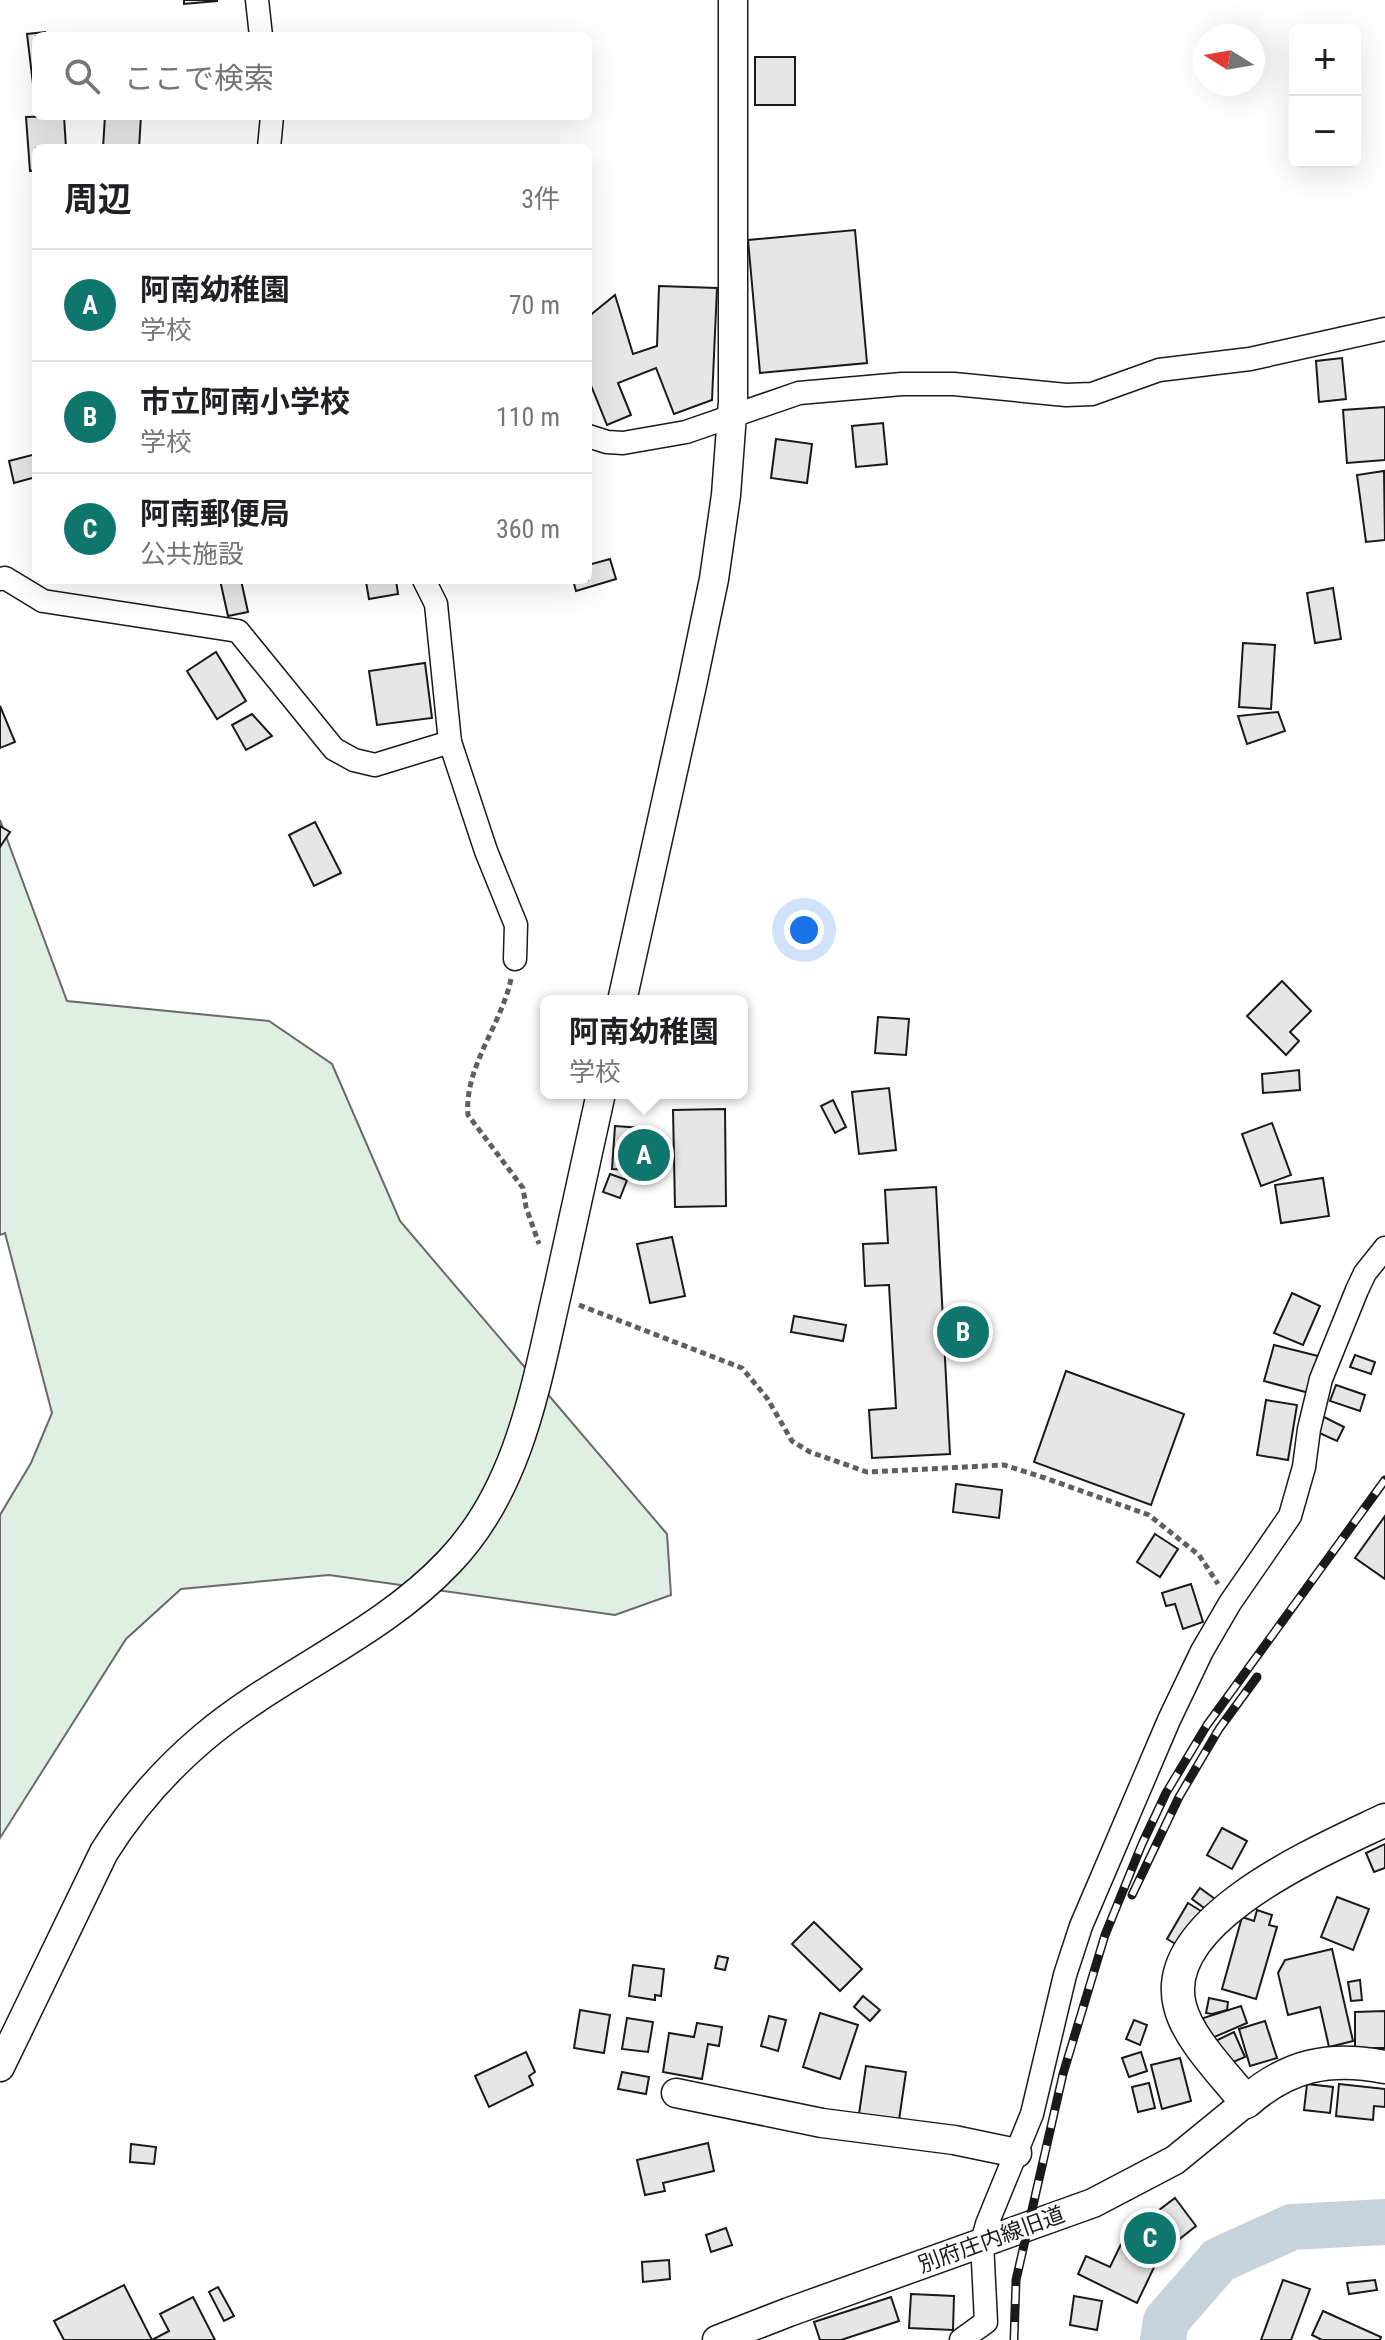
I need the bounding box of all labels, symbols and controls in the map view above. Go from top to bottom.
north arrow [1193,24,1265,96]
map controls [1289,24,1361,168]
button: + [1289,24,1361,96]
search box [32,32,592,120]
icon: search [60,54,104,98]
text: ここで検索 [124,61,274,96]
button: − [1289,96,1361,168]
text: 周辺 [64,179,132,219]
text: 3件 [521,184,560,214]
text: 阿南幼稚園 [140,272,290,307]
text: A [82,290,98,320]
text: 70 m [509,290,560,320]
text: 学校 [140,315,192,345]
text: 市立阿南小学校 [140,384,350,419]
text: B [83,402,97,432]
text: 110 m [496,402,560,432]
text: 学校 [140,427,192,457]
text: 阿南郵便局 [140,496,290,531]
text: C [83,514,97,544]
text: 360 m [496,514,560,544]
text: 公共施設 [140,539,244,569]
your location [784,910,824,950]
popup [540,995,748,1099]
text: 阿南幼稚園 [569,1014,719,1049]
text: 学校 [569,1057,621,1087]
pin: A [618,1125,670,1185]
pin: B [937,1302,989,1362]
street label: 別府庄内線旧道 [915,2201,1068,2278]
pin: C [1124,2208,1176,2268]

